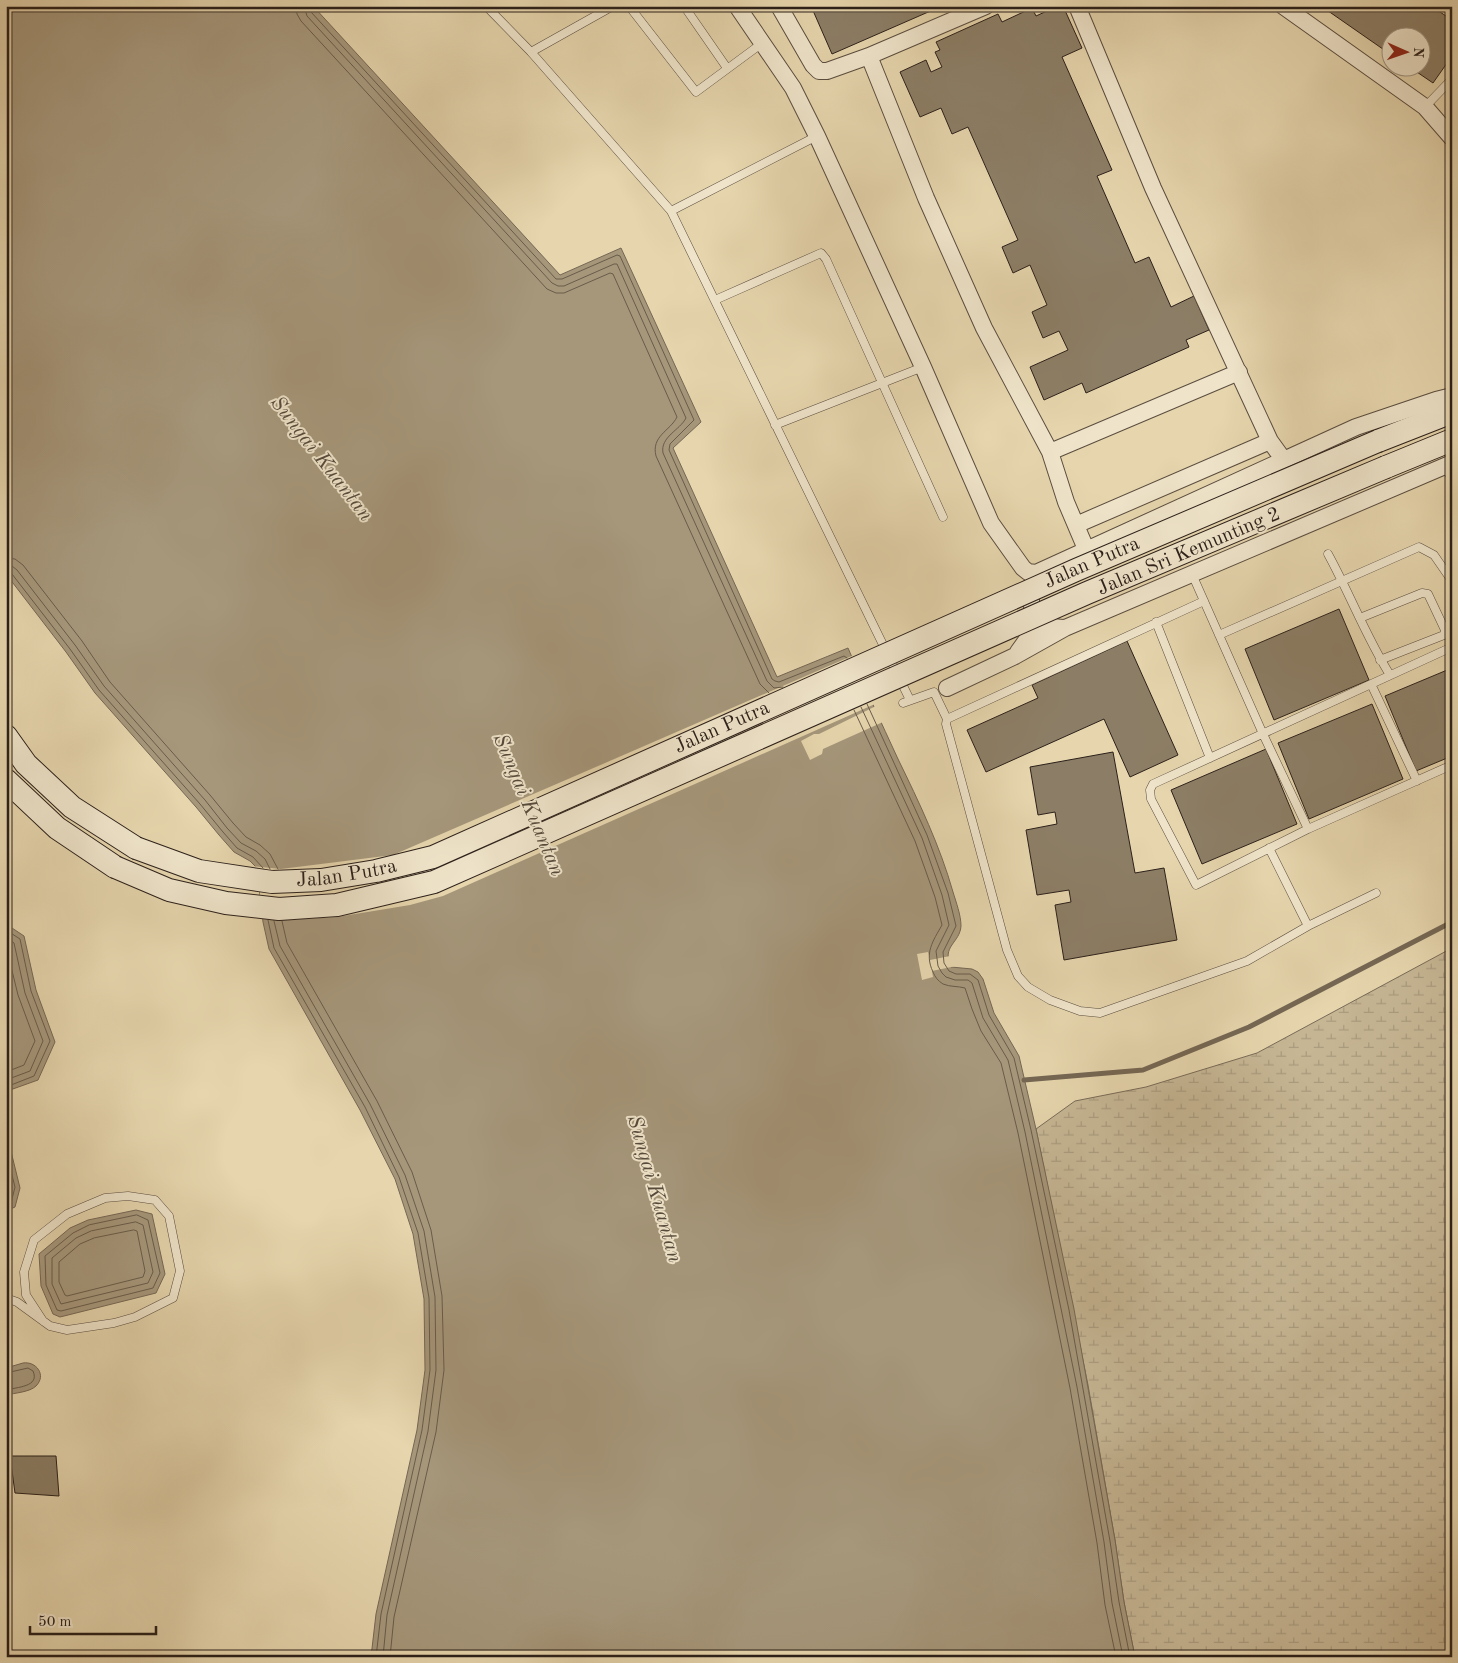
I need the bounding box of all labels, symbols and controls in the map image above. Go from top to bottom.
north arrow [1380,28,1430,78]
text: N [1411,47,1425,58]
water label: Sungai Kuantan [266,392,376,526]
street label: Jalan Sri Kemunting 2 [1094,504,1284,600]
street label: Jalan Putra [1041,534,1143,593]
street label: Jalan Putra [672,698,773,758]
water label: Sungai Kuantan [489,731,567,879]
street label: Jalan Putra [296,856,399,891]
water label: Sungai Kuantan [623,1113,685,1265]
scale bar [30,1603,156,1635]
text: 50 m [38,1615,72,1630]

